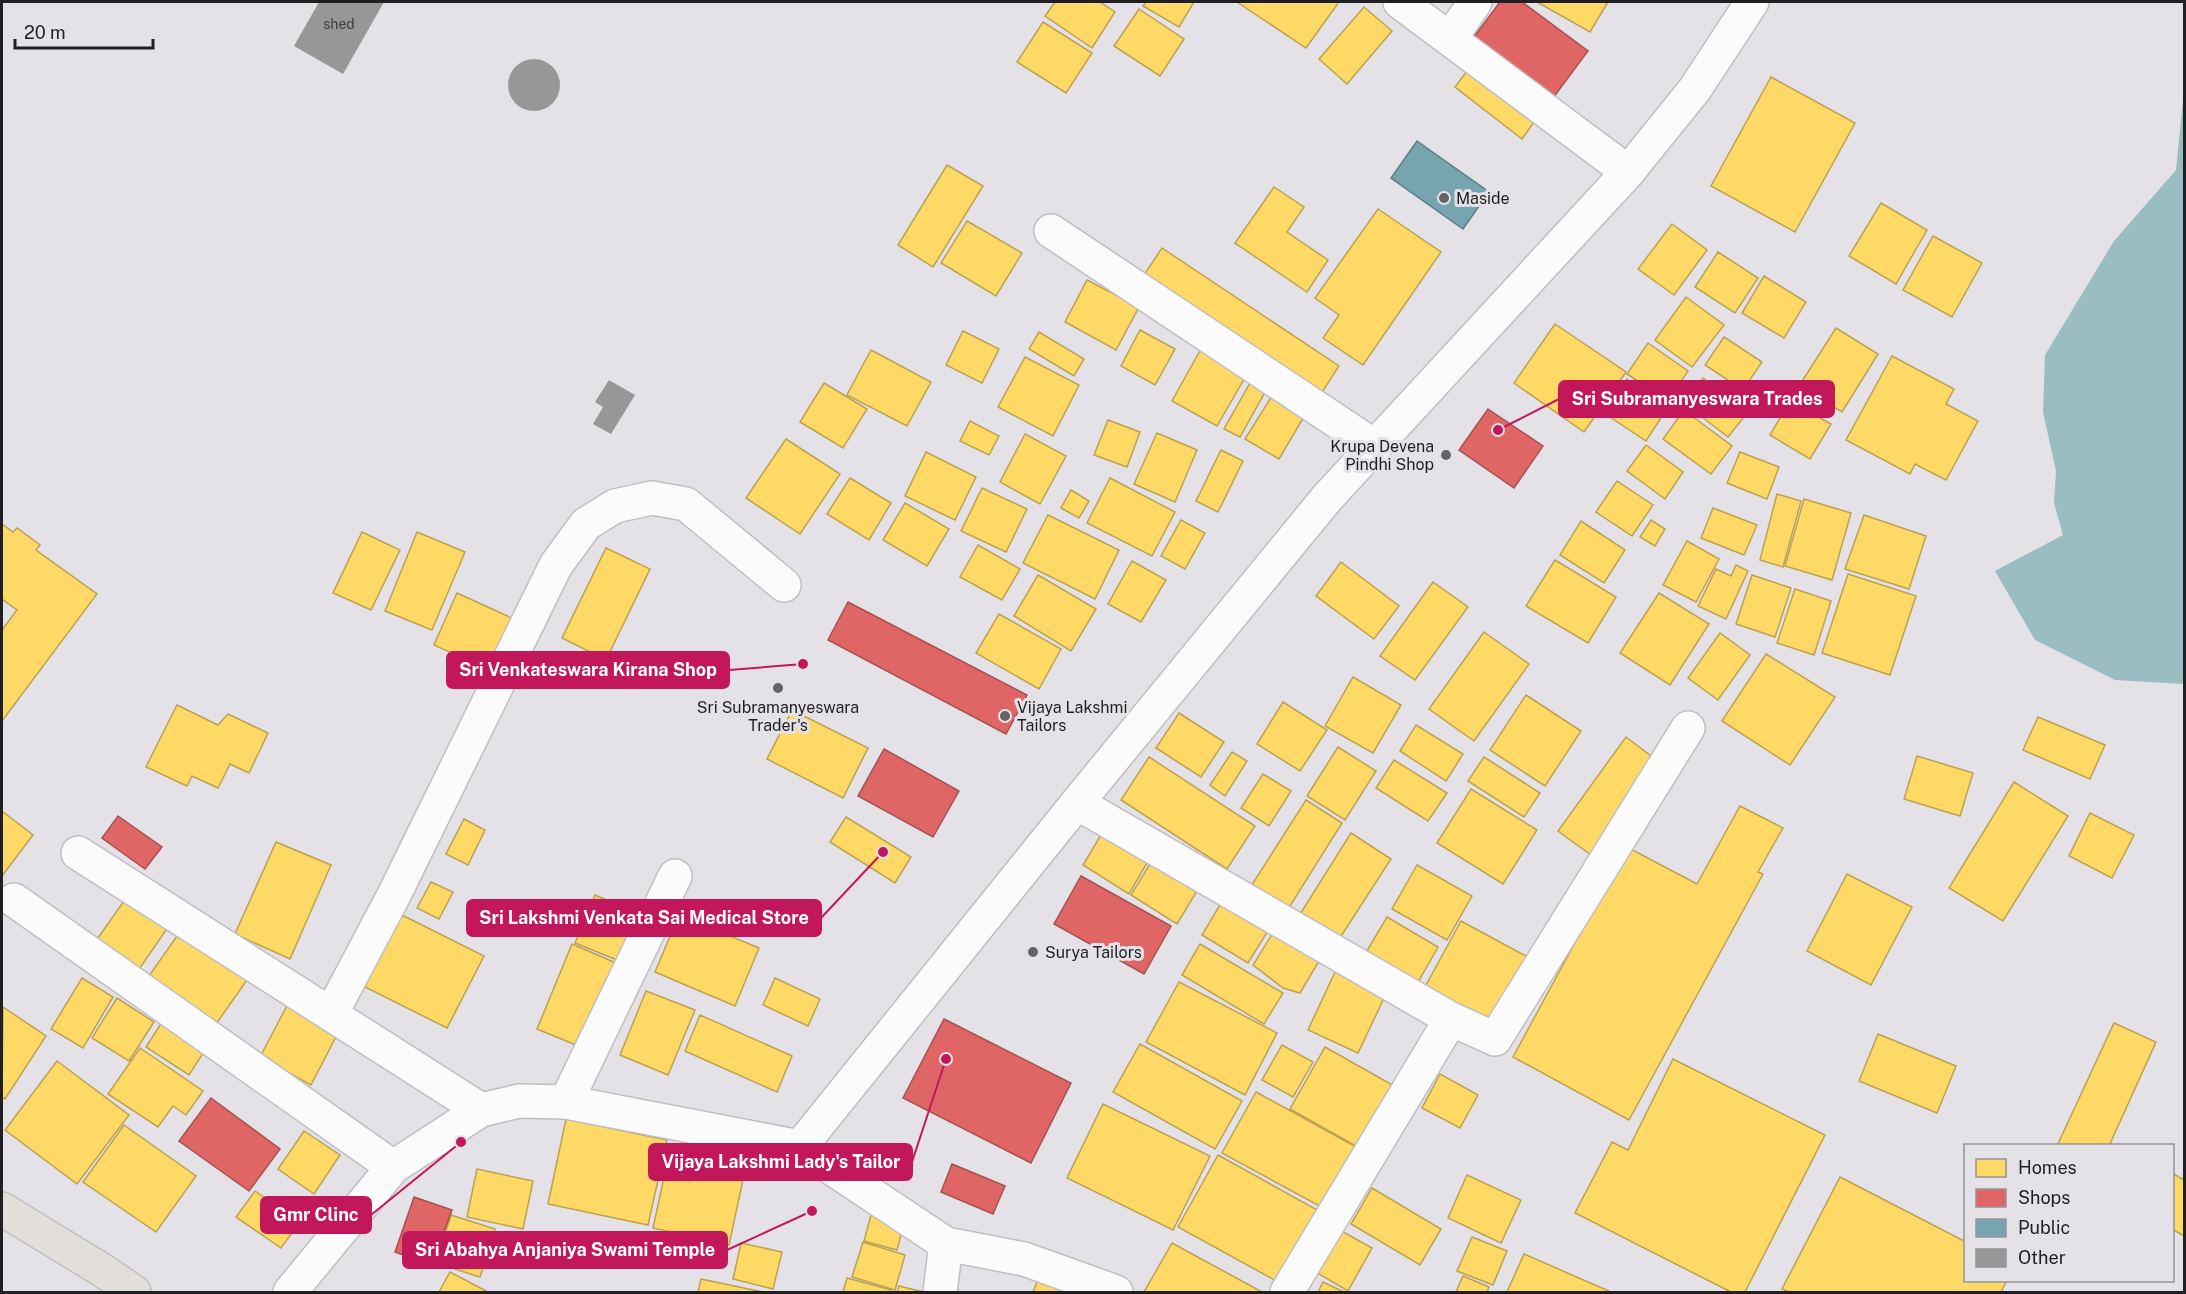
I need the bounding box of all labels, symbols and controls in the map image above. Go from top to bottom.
scale bar [15,12,153,50]
house number: shed [323,16,355,32]
text: 20 m [24,22,66,43]
place label: Maside [1456,189,1510,208]
marker: Maside [1437,191,1451,205]
callout: Sri Subramanyeswara Trades [1559,381,1834,417]
text: Sri Subramanyeswara Trades [1571,388,1823,409]
place label: Krupa Devena Pindhi Shop [1330,437,1434,474]
marker: Krupa Devena Pindhi Shop [1439,448,1453,462]
callout: Sri Venkateswara Kirana Shop [447,652,729,688]
text: Sri Venkateswara Kirana Shop [459,659,717,680]
marker: Sri Subramanyeswara Trader's [771,681,785,695]
place label: Sri Subramanyeswara Trader's [697,698,859,735]
place label: Vijaya Lakshmi Tailors [1017,698,1127,735]
marker: Vijaya Lakshmi Tailors [998,709,1012,723]
callout: Sri Lakshmi Venkata Sai Medical Store [467,900,821,936]
text: Sri Lakshmi Venkata Sai Medical Store [479,907,809,928]
place label: Surya Tailors [1045,943,1142,962]
marker: Surya Tailors [1026,945,1040,959]
callout: Vijaya Lakshmi Lady's Tailor [649,1144,912,1180]
legend [1964,1144,2174,1282]
text: Vijaya Lakshmi Lady's Tailor [662,1151,901,1172]
text: Homes [2018,1157,2077,1178]
text: Shops [2018,1187,2070,1208]
callout: Gmr Clinc [261,1197,371,1233]
text: Gmr Clinc [273,1204,359,1225]
text: Public [2018,1217,2070,1238]
callout: Sri Abahya Anjaniya Swami Temple [403,1232,727,1268]
text: Sri Abahya Anjaniya Swami Temple [415,1239,715,1260]
text: Other [2018,1247,2066,1268]

